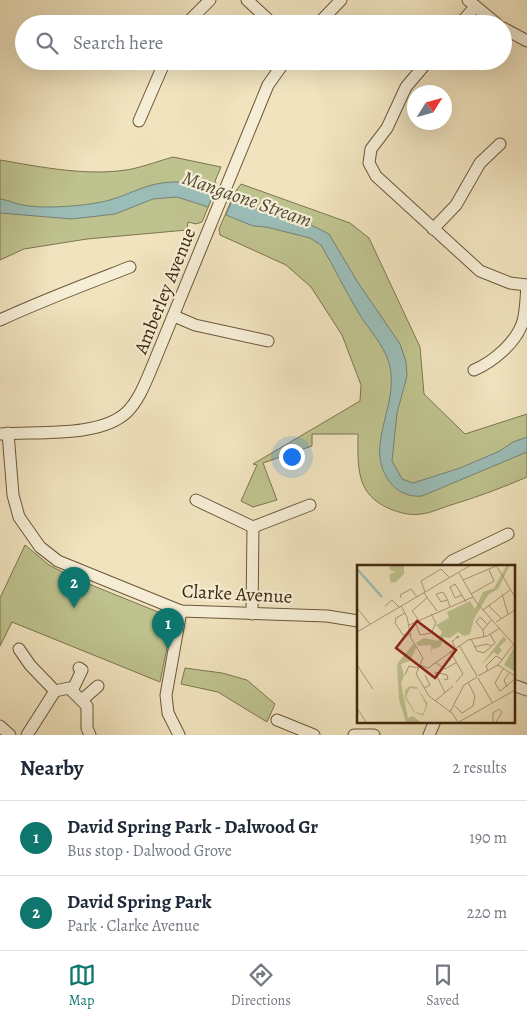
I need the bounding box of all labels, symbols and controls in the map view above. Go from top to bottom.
search box [15,15,512,70]
icon: search [33,29,61,57]
text: Search here [73,30,163,56]
north arrow [407,85,452,130]
water label: Mangaone Stream [179,164,315,234]
street label: Amberley Avenue [127,224,202,359]
your location [279,444,305,470]
inset map [357,565,514,722]
pin: 2 [58,567,90,608]
street label: Clarke Avenue [181,578,293,610]
pin: 1 [152,608,184,649]
text: Nearby [20,754,83,782]
text: 2 results [452,757,507,779]
text: David Spring Park - Dalwood Gr [67,814,318,840]
text: 1 [33,827,39,849]
text: 190 m [469,827,507,849]
text: Bus stop · Dalwood Grove [67,840,232,862]
text: David Spring Park [67,889,212,915]
text: 2 [32,902,40,924]
text: 220 m [467,902,507,924]
text: Park · Clarke Avenue [67,915,200,937]
tab: Map [68,961,96,1010]
tab: Directions [231,961,291,1010]
tab: Saved [426,961,459,1010]

